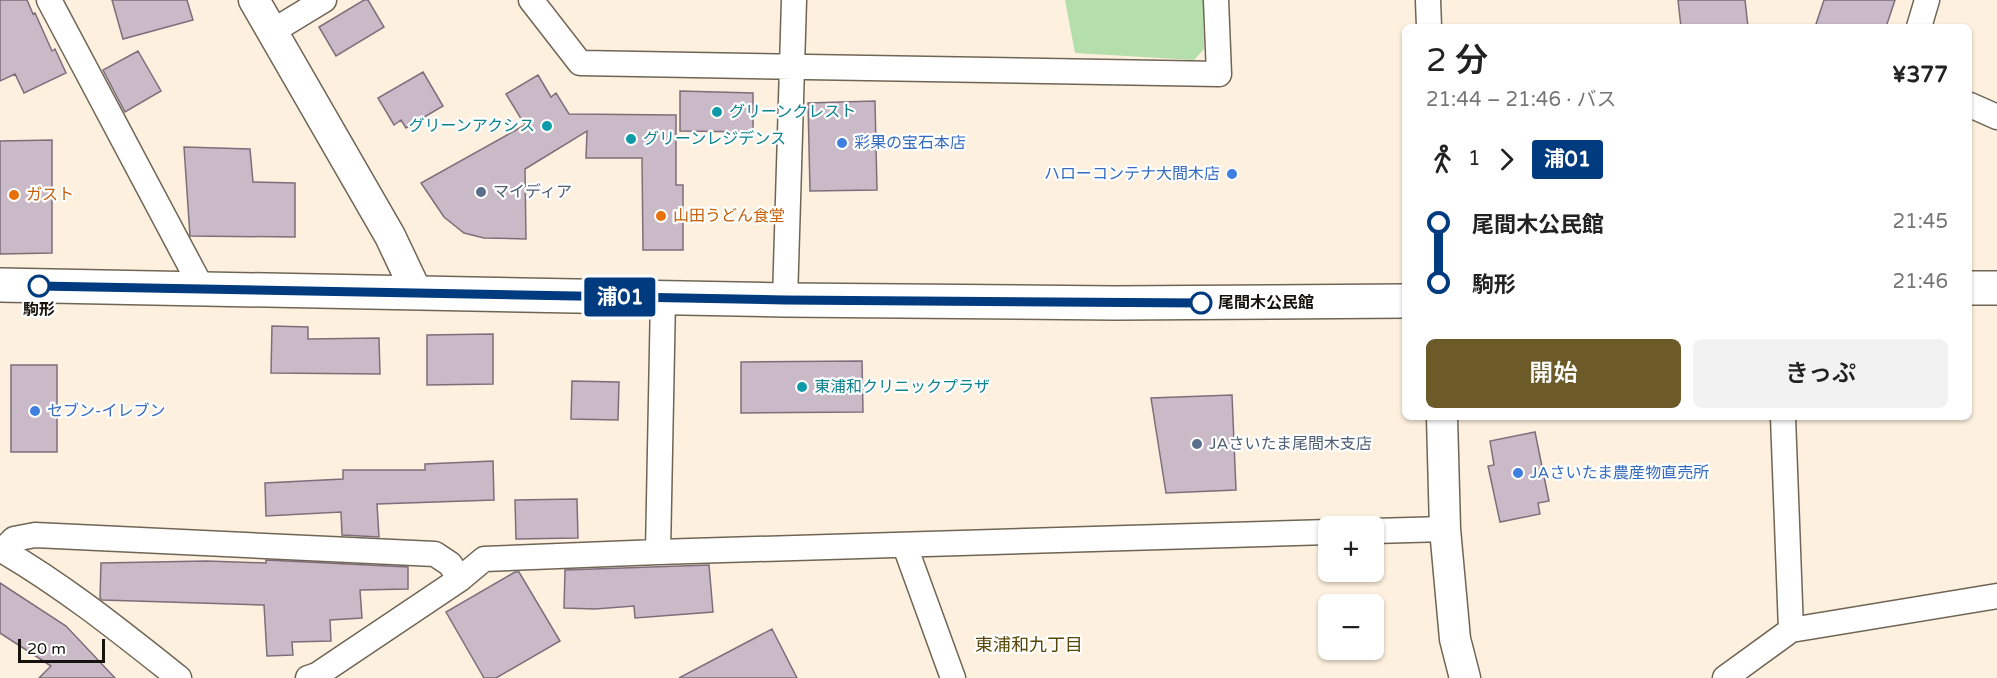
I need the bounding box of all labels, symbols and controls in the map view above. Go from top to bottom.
text: 2 分 [1426,41,1488,80]
text: ¥377 [1892,62,1948,88]
text: 21:44 – 21:46 · バス [1426,88,1617,112]
place label: グリーンクレスト [729,102,856,122]
marker: グリーンクレスト [710,105,724,119]
place label: グリーンアクシス [409,116,535,136]
marker: グリーンアクシス [540,119,554,133]
place label: グリーンレジデンス [643,129,786,149]
marker: グリーンレジデンス [624,132,638,146]
place label: 彩果の宝石本店 [854,133,966,153]
marker: 彩果の宝石本店 [835,136,849,150]
icon: walk [1426,143,1459,176]
icon: forward [1490,143,1523,176]
text: 1 [1468,147,1481,171]
text: 浦01 [1544,147,1591,172]
place label: ハローコンテナ大間木店 [1044,164,1220,184]
marker: ハローコンテナ大間木店 [1225,167,1239,181]
place label: マイディア [493,182,572,202]
place label: ガスト [26,185,74,205]
marker: マイディア [474,185,488,199]
marker: ガスト [7,188,21,202]
place label: 山田うどん食堂 [673,206,785,226]
marker: 山田うどん食堂 [654,209,668,223]
text: 21:45 [1893,210,1948,234]
text: 尾間木公民館 [1472,212,1604,238]
text: 21:46 [1893,270,1948,294]
text: 駒形 [1472,272,1516,298]
marker: 駒形 [28,275,50,297]
line badge: 浦01 [586,278,654,316]
text: 浦01 [596,285,644,310]
marker: 尾間木公民館 [1190,292,1212,314]
place label: 尾間木公民館 [1218,293,1314,313]
place label: 駒形 [23,300,55,320]
button: 開始 [1426,339,1681,408]
button: きっぷ [1693,339,1948,408]
place label: 東浦和クリニックプラザ [814,377,990,397]
marker: 東浦和クリニックプラザ [795,380,809,394]
place label: セブン-イレブン [47,401,166,421]
marker: セブン-イレブン [28,404,42,418]
place label: JAさいたま尾間木支店 [1209,434,1372,454]
marker: JAさいたま尾間木支店 [1190,437,1204,451]
place label: JAさいたま農産物直売所 [1530,463,1709,483]
marker: JAさいたま農産物直売所 [1511,466,1525,480]
map controls [1318,516,1384,660]
button: + [1318,516,1384,582]
button: − [1318,594,1384,660]
district label: 東浦和九丁目 [975,634,1083,656]
scale bar [18,636,105,664]
text: 20 m [27,639,66,659]

